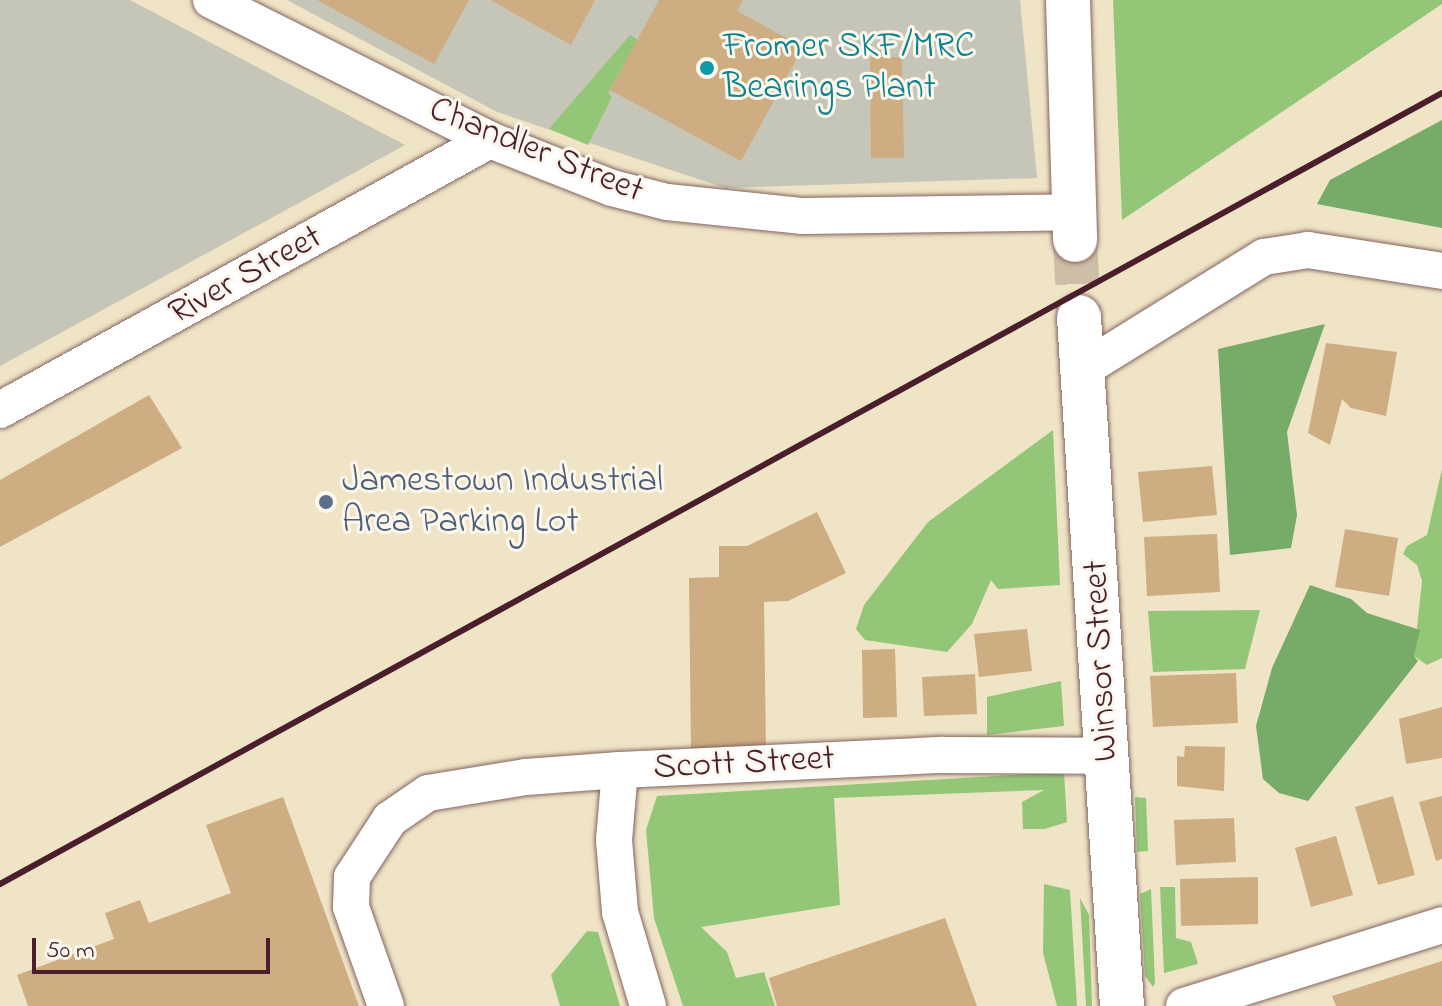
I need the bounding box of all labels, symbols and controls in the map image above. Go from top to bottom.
place label: Fromer SKF/MRC Bearings Plant [723,25,974,110]
marker: Fromer SKF/MRC Bearings Plant [698,59,716,77]
street label: Chandler Street [423,88,649,214]
street label: River Street [162,216,330,336]
place label: Jamestown Industrial Area Parking Lot [342,459,663,544]
marker: Jamestown Industrial Area Parking Lot [317,493,335,511]
street label: Winsor Street [1075,559,1129,763]
street label: Scott Street [652,738,836,790]
scale bar [36,922,274,972]
text: 50 m [46,934,95,969]

